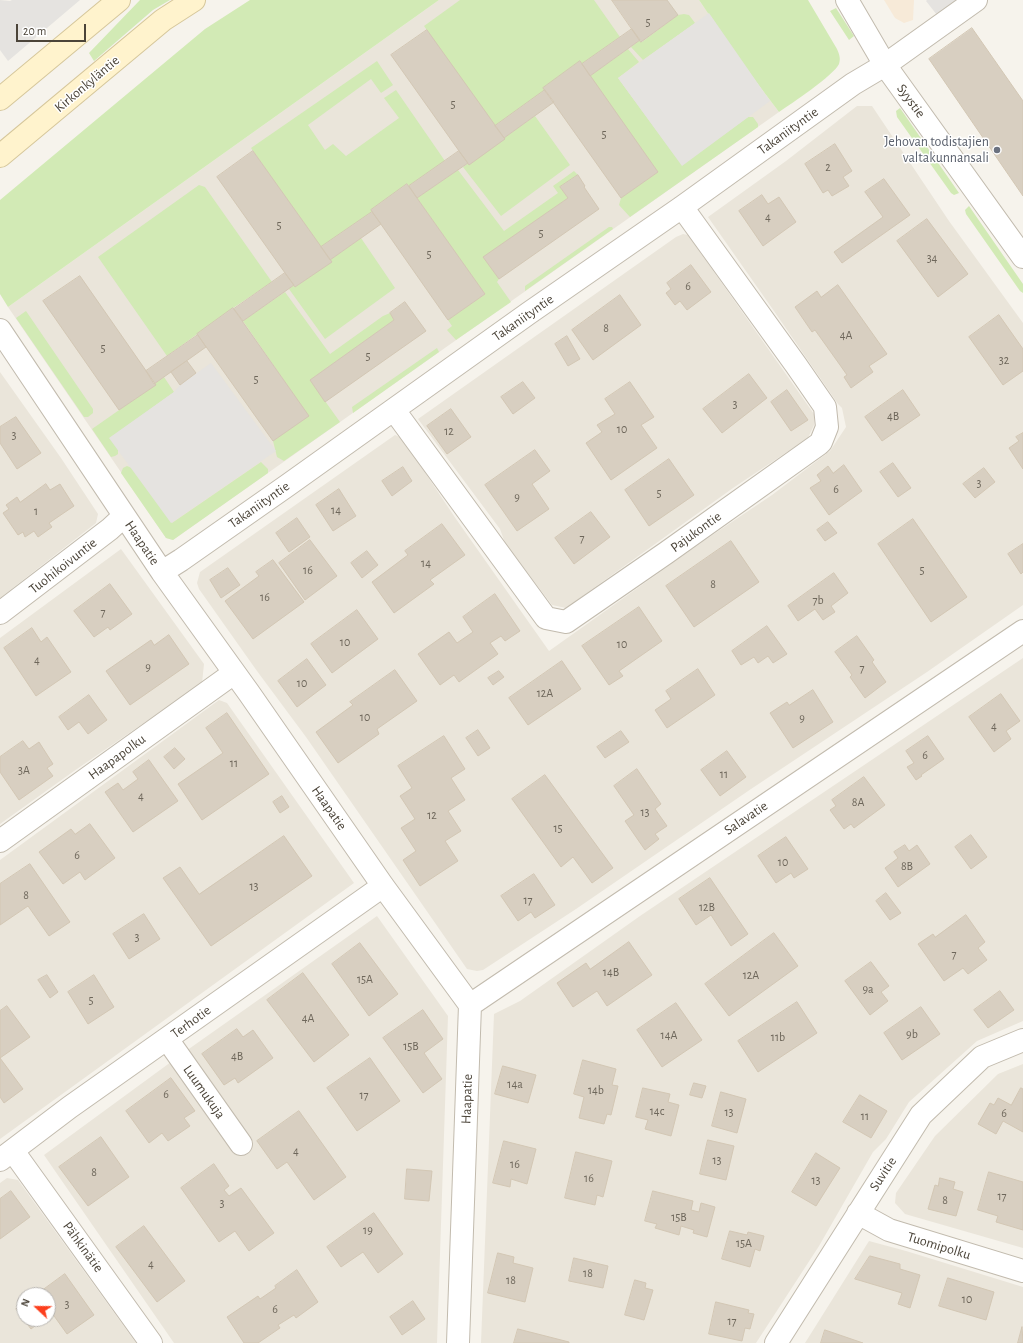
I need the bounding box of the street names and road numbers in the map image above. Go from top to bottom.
street label: Kirkonkyläntie [51,52,123,116]
street label: Syystie [893,81,929,121]
street label: Takaniityntie [754,103,822,159]
street label: Takaniityntie [489,291,557,345]
street label: Takaniityntie [225,478,293,532]
street label: Pajukontie [667,508,725,556]
street label: Haapatie [121,518,163,568]
street label: Tuohikoivuntie [26,534,100,598]
street label: Haapapolku [85,731,149,783]
street label: Haapatie [308,783,350,833]
street label: Salavatie [721,797,771,839]
street label: Terhotie [168,1002,214,1042]
street label: Luumukuja [179,1062,229,1122]
street label: Haapatie [458,1074,476,1124]
street label: Suvitie [866,1154,900,1194]
street label: Pähkinätie [59,1218,107,1276]
street label: Tuomipolku [905,1228,973,1264]

